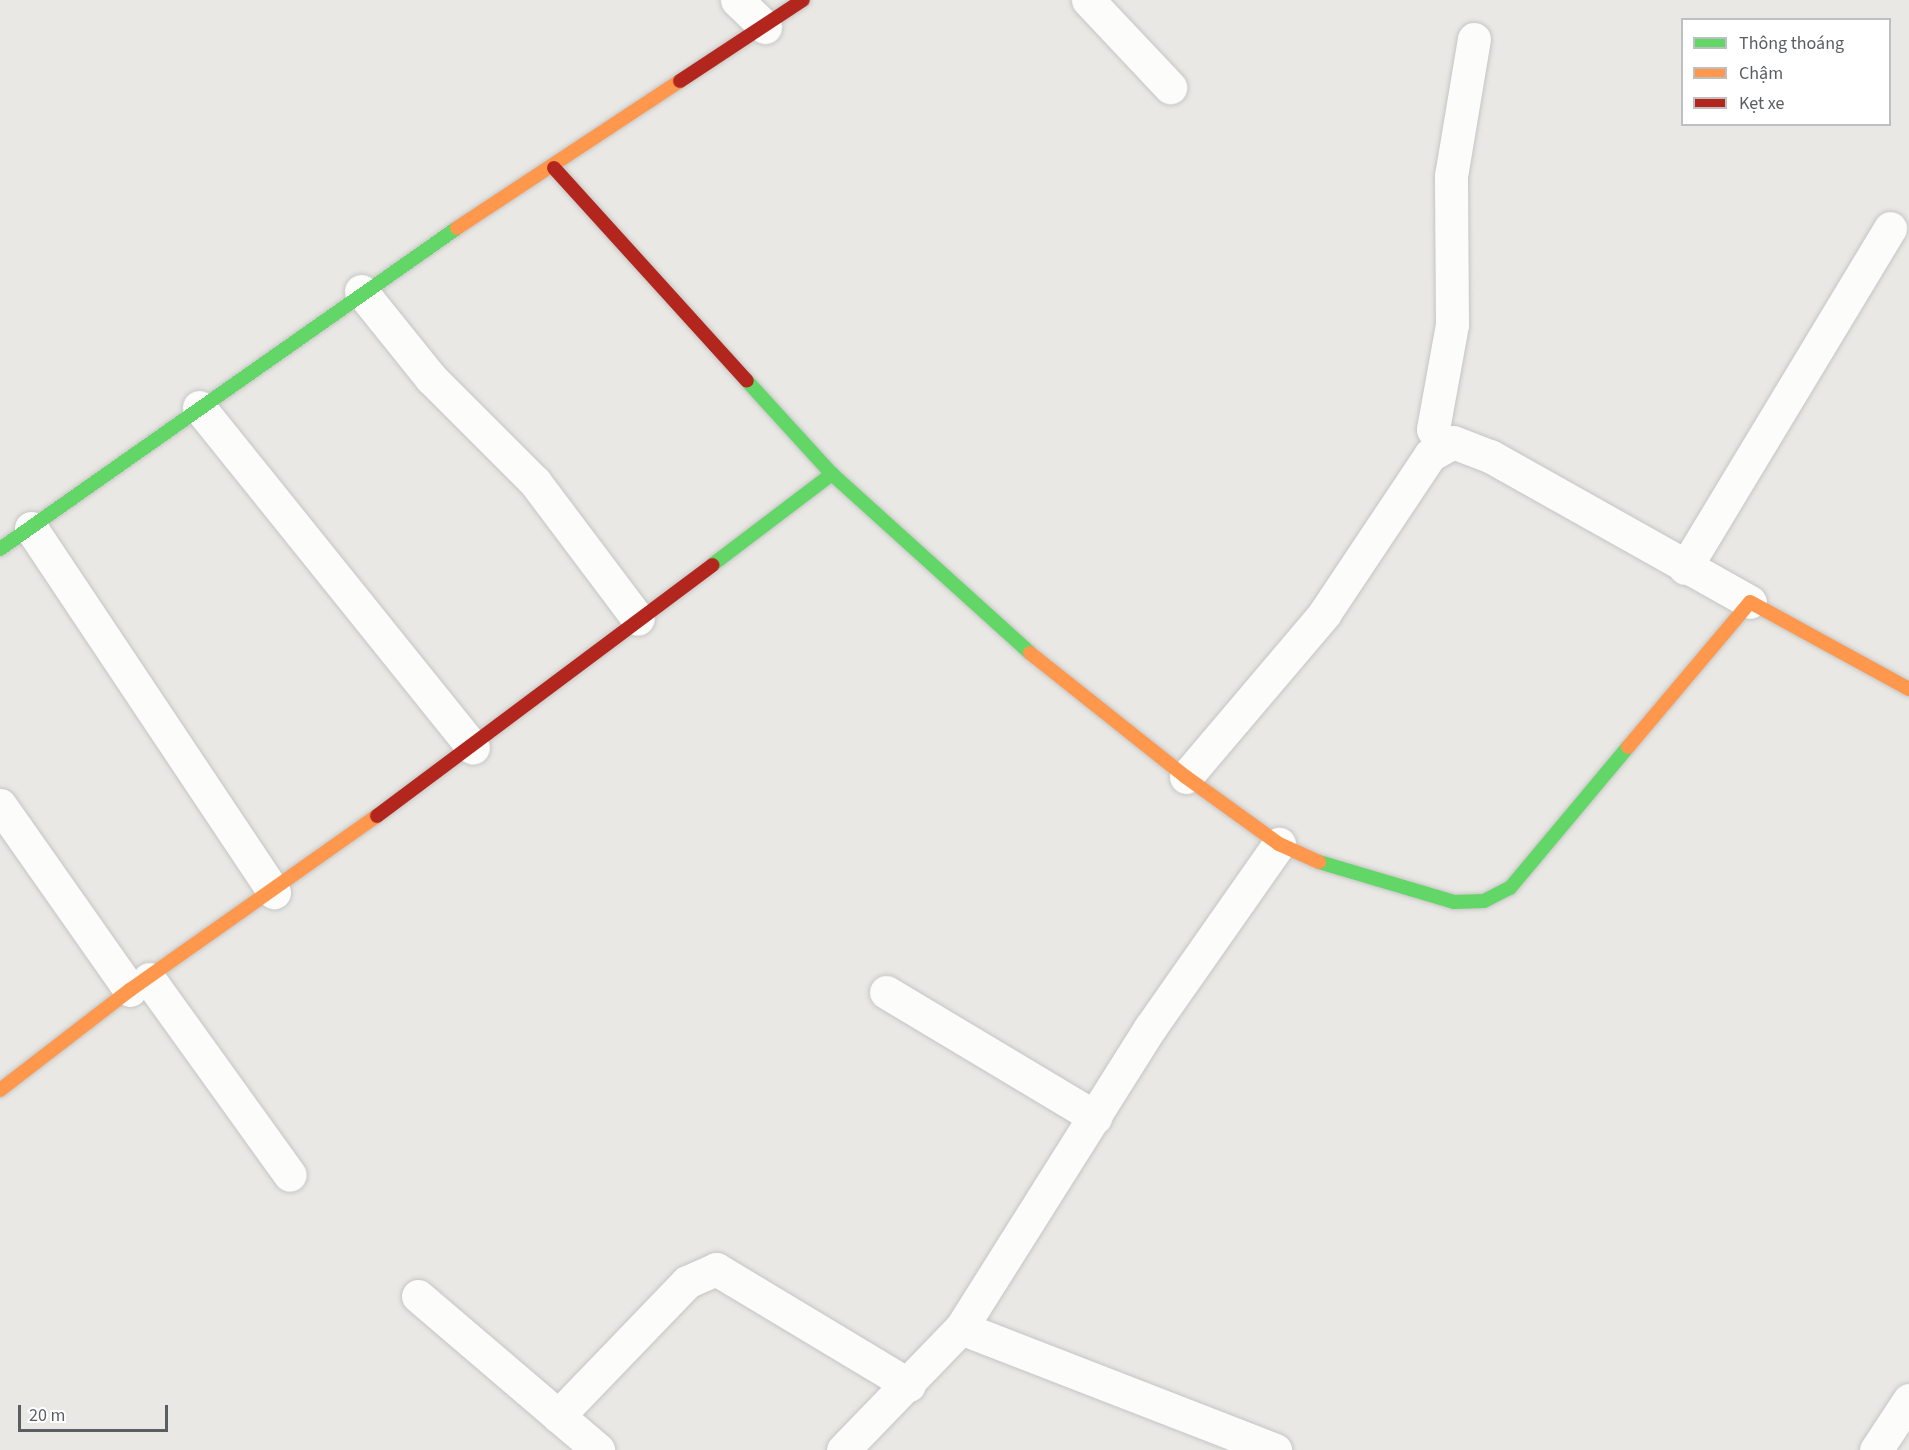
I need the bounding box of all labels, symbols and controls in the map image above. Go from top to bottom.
legend [1681,18,1891,126]
text: Thông thoáng [1739,31,1844,56]
text: Chậm [1739,61,1783,86]
text: Kẹt xe [1739,91,1784,116]
scale bar [21,1393,171,1431]
text: 20 m [29,1403,65,1428]

